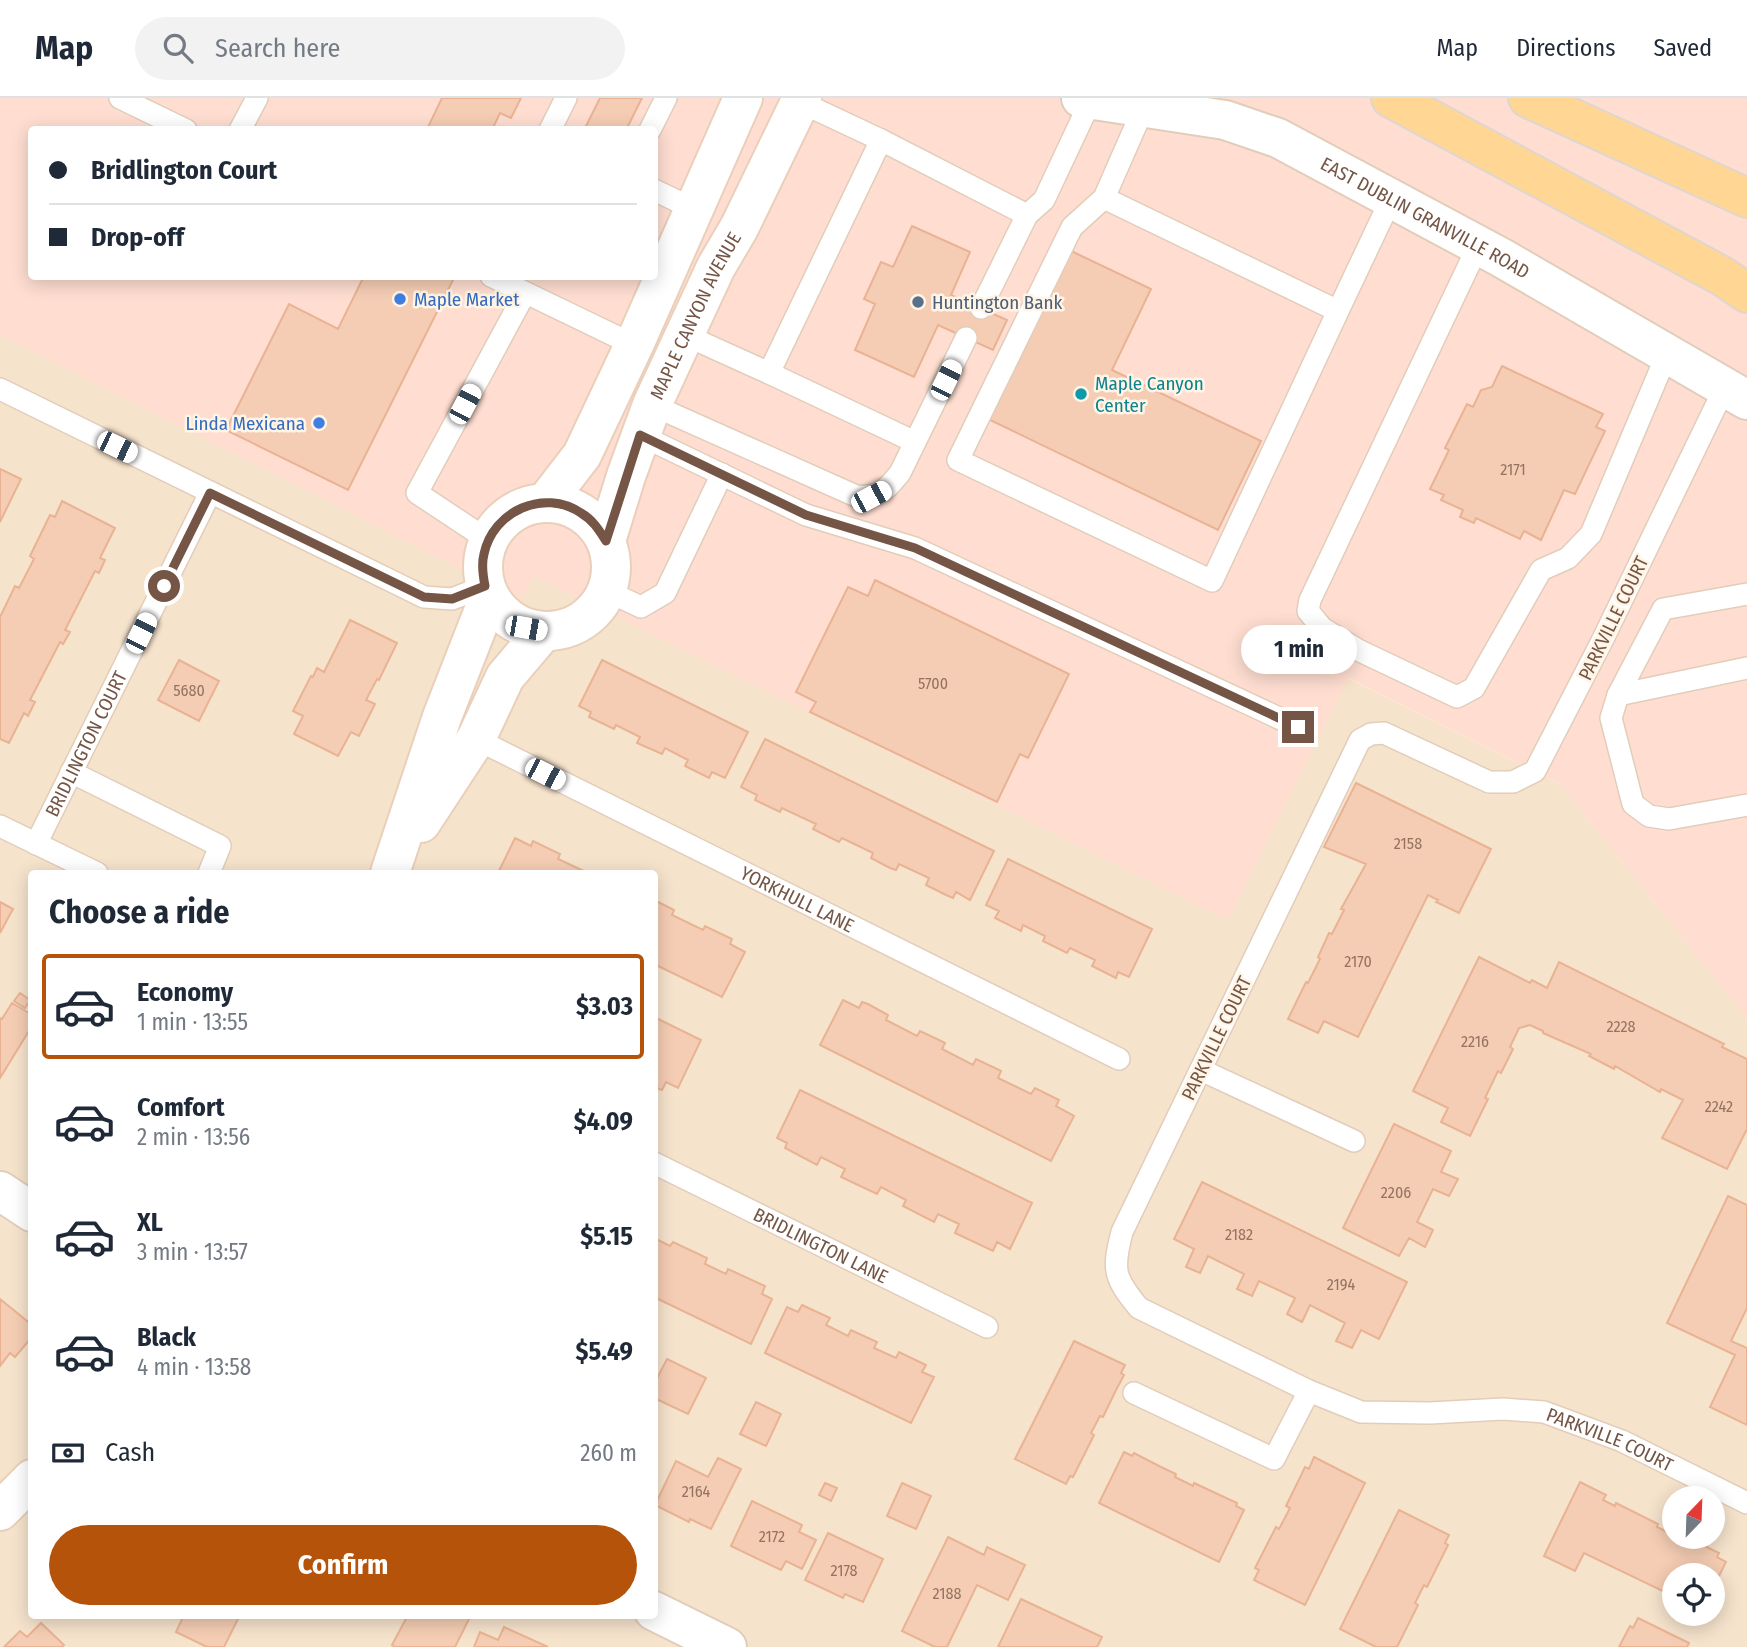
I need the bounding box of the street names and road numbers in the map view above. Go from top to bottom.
street label: EAST DUBLIN GRANVILLE ROAD [1317,152,1534,284]
street label: MAPLE CANYON AVENUE [645,228,746,403]
street label: PARKVILLE COURT [1573,552,1654,684]
street label: BRIDLINGTON COURT [40,667,132,820]
street label: YORKHULL LANE [736,861,858,937]
street label: PARKVILLE COURT [1176,972,1257,1104]
street label: BRIDLINGTON LANE [750,1203,892,1289]
street label: PARKVILLE COURT [1543,1403,1677,1477]

